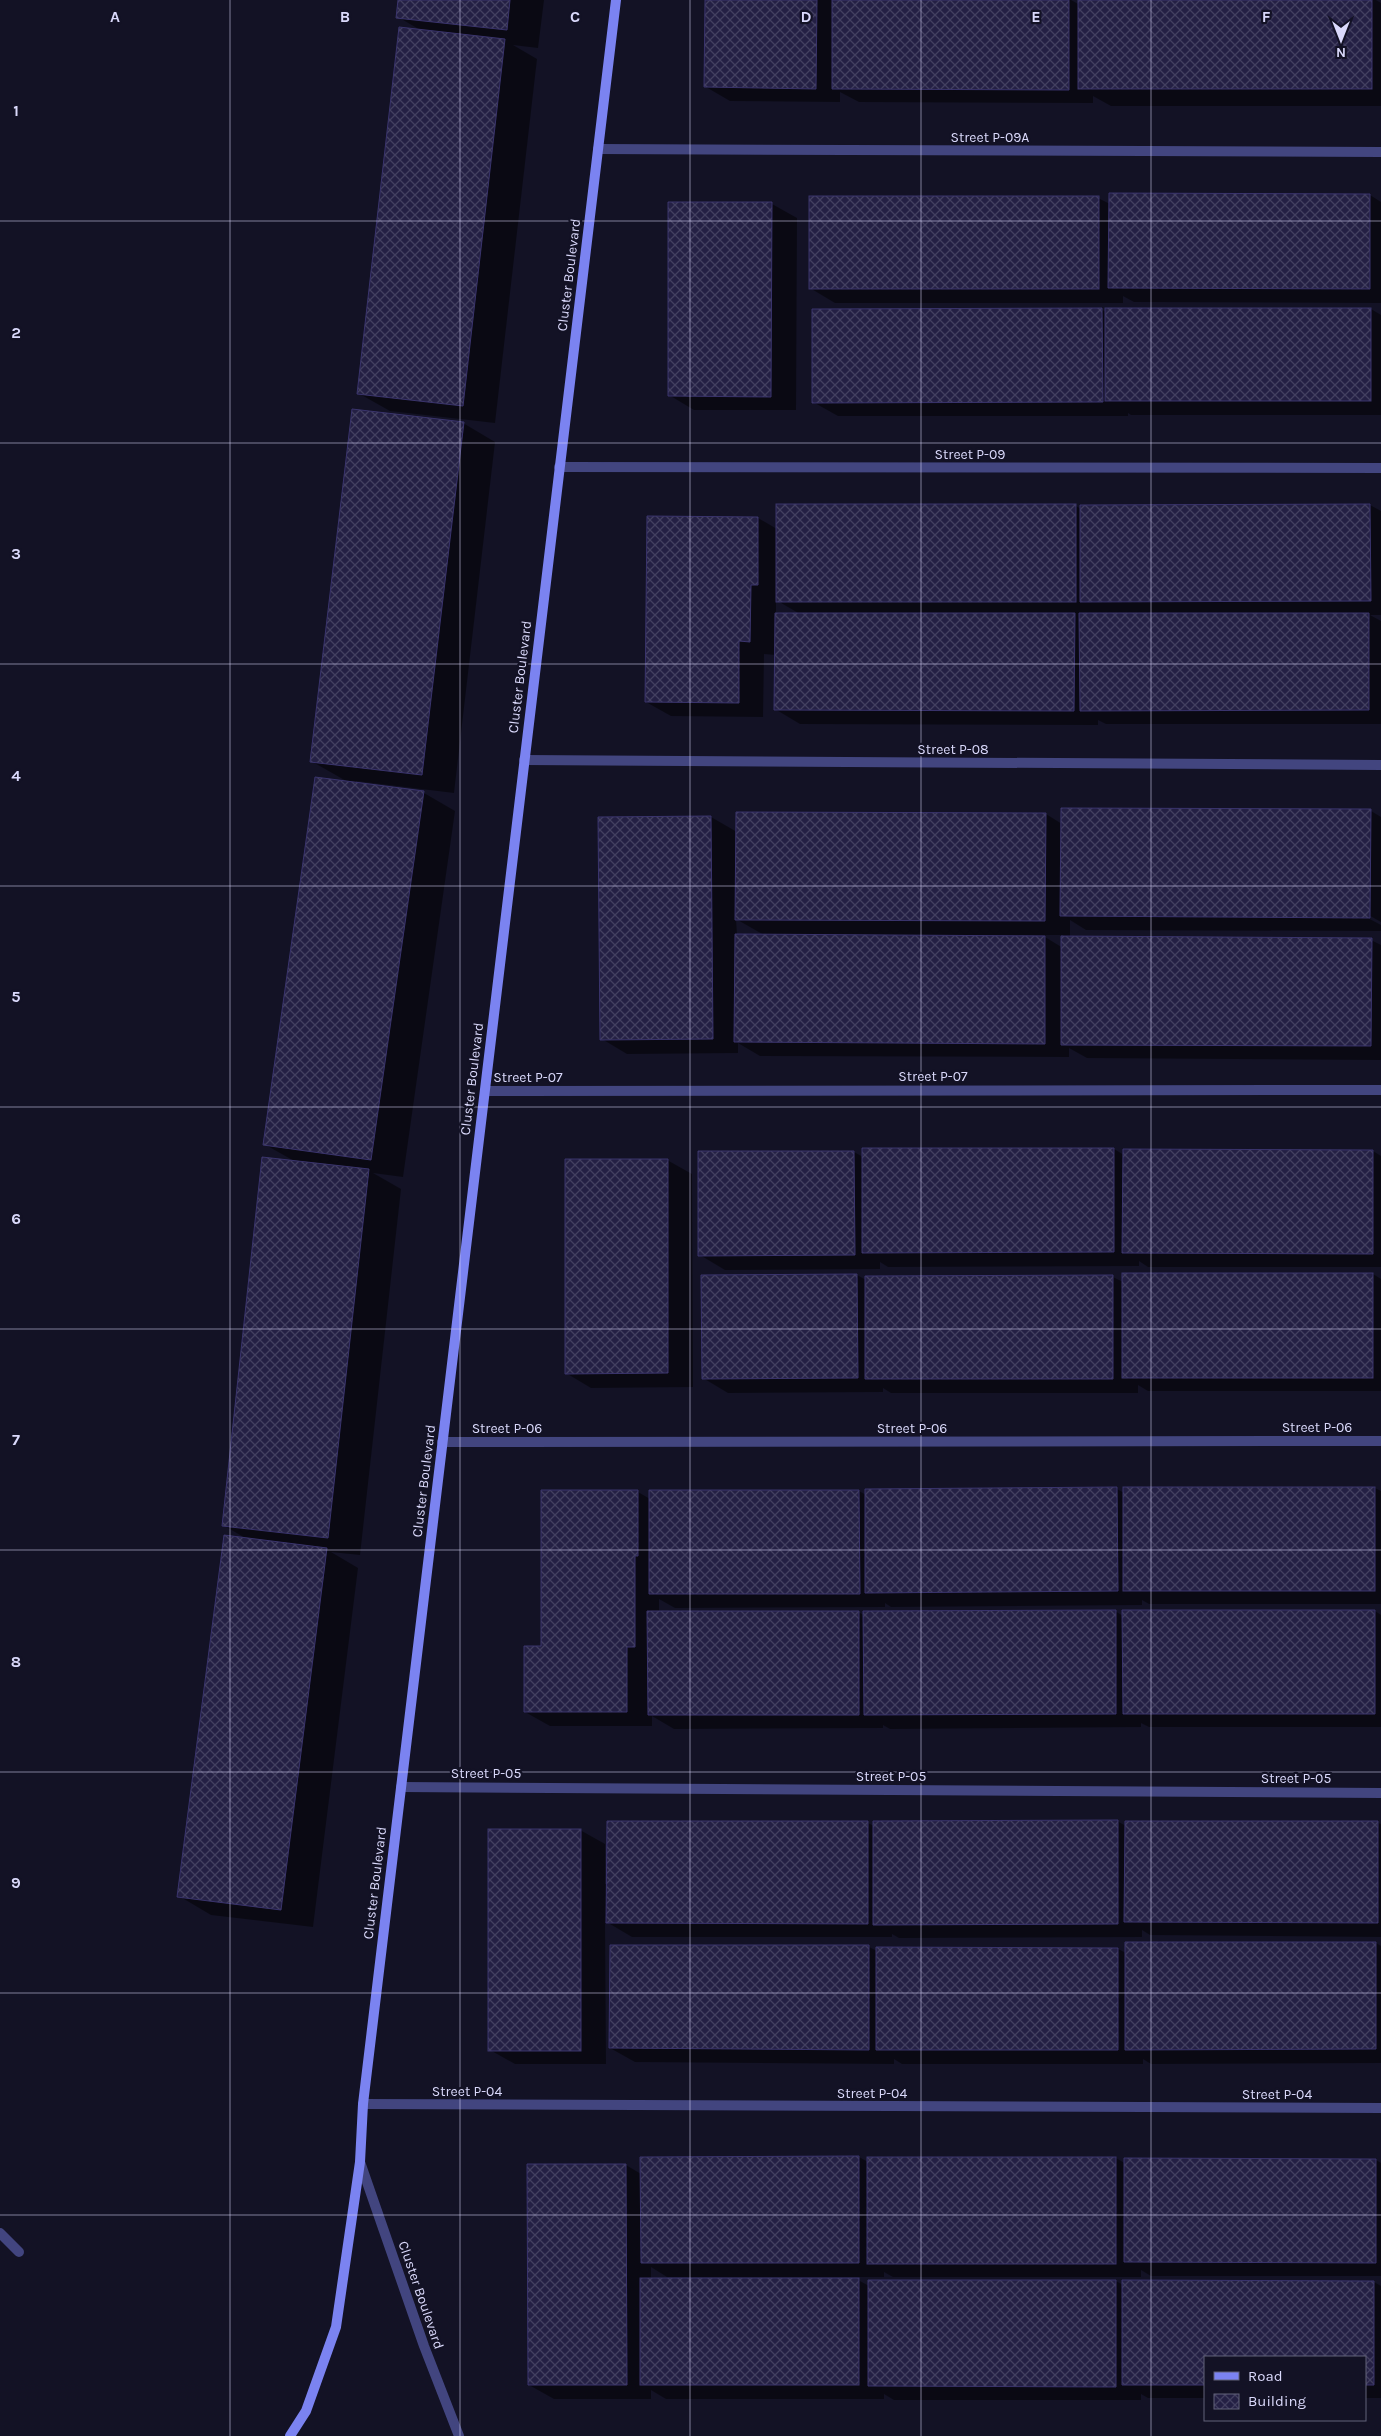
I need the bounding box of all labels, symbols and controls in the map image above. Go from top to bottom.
text: A [110,7,120,26]
text: B [340,7,350,26]
text: C [570,7,580,26]
text: D [801,7,812,26]
text: E [1031,7,1041,26]
text: F [1262,7,1271,26]
north arrow [1316,15,1366,65]
text: N [1336,44,1346,61]
text: 1 [13,101,19,120]
street label: Street P-09A [951,129,1029,146]
street label: Cluster Boulevard [554,218,584,332]
text: 2 [11,323,21,342]
street label: Street P-09 [935,446,1005,463]
text: 3 [11,544,21,563]
street label: Cluster Boulevard [505,620,535,734]
street label: Street P-08 [917,741,989,758]
text: 4 [11,766,21,785]
text: 5 [11,987,21,1006]
street label: Cluster Boulevard [457,1022,487,1136]
street label: Street P-07 [898,1068,968,1085]
street label: Street P-07 [493,1069,563,1086]
text: 6 [11,1209,21,1228]
street label: Street P-06 [1282,1419,1352,1436]
street label: Street P-06 [472,1420,542,1437]
street label: Street P-06 [877,1420,947,1437]
street label: Cluster Boulevard [409,1424,439,1538]
text: 7 [12,1430,20,1449]
text: 8 [11,1652,21,1671]
street label: Street P-05 [451,1765,521,1782]
street label: Street P-05 [856,1768,926,1785]
street label: Street P-05 [1261,1770,1331,1787]
street label: Cluster Boulevard [360,1826,390,1940]
text: 9 [11,1873,21,1892]
street label: Street P-04 [432,2083,502,2100]
street label: Street P-04 [837,2085,907,2102]
street label: Street P-04 [1242,2086,1312,2103]
street label: Cluster Boulevard [395,2239,447,2351]
legend [1204,2356,1366,2421]
text: Road [1248,2367,1283,2385]
text: Building [1248,2392,1306,2410]

